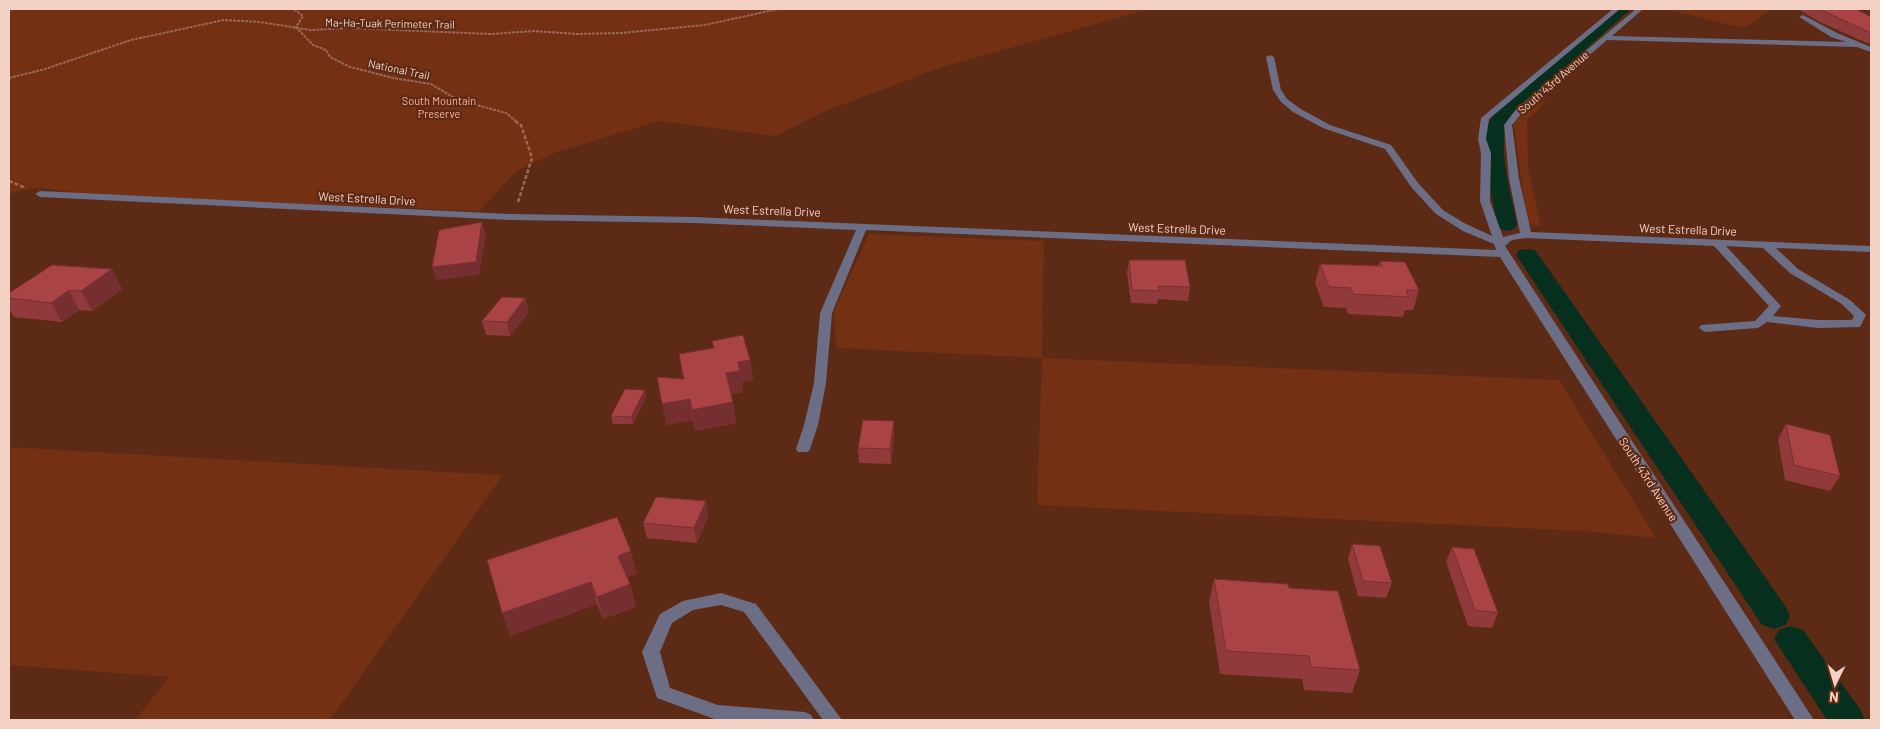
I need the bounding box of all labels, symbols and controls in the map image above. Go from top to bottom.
street label: Ma-Ha-Tuak Perimeter Trail [325,15,455,31]
street label: South 43rd Avenue [1515,48,1591,116]
street label: National Trail [367,56,431,82]
park label: South Mountain Preserve [402,94,476,120]
street label: West Estrella Drive [318,188,416,208]
street label: West Estrella Drive [723,201,821,219]
street label: West Estrella Drive [1128,219,1226,237]
street label: West Estrella Drive [1639,220,1737,238]
street label: South 43rd Avenue [1617,434,1681,524]
north arrow [1810,659,1860,709]
text: N [1828,689,1839,706]

